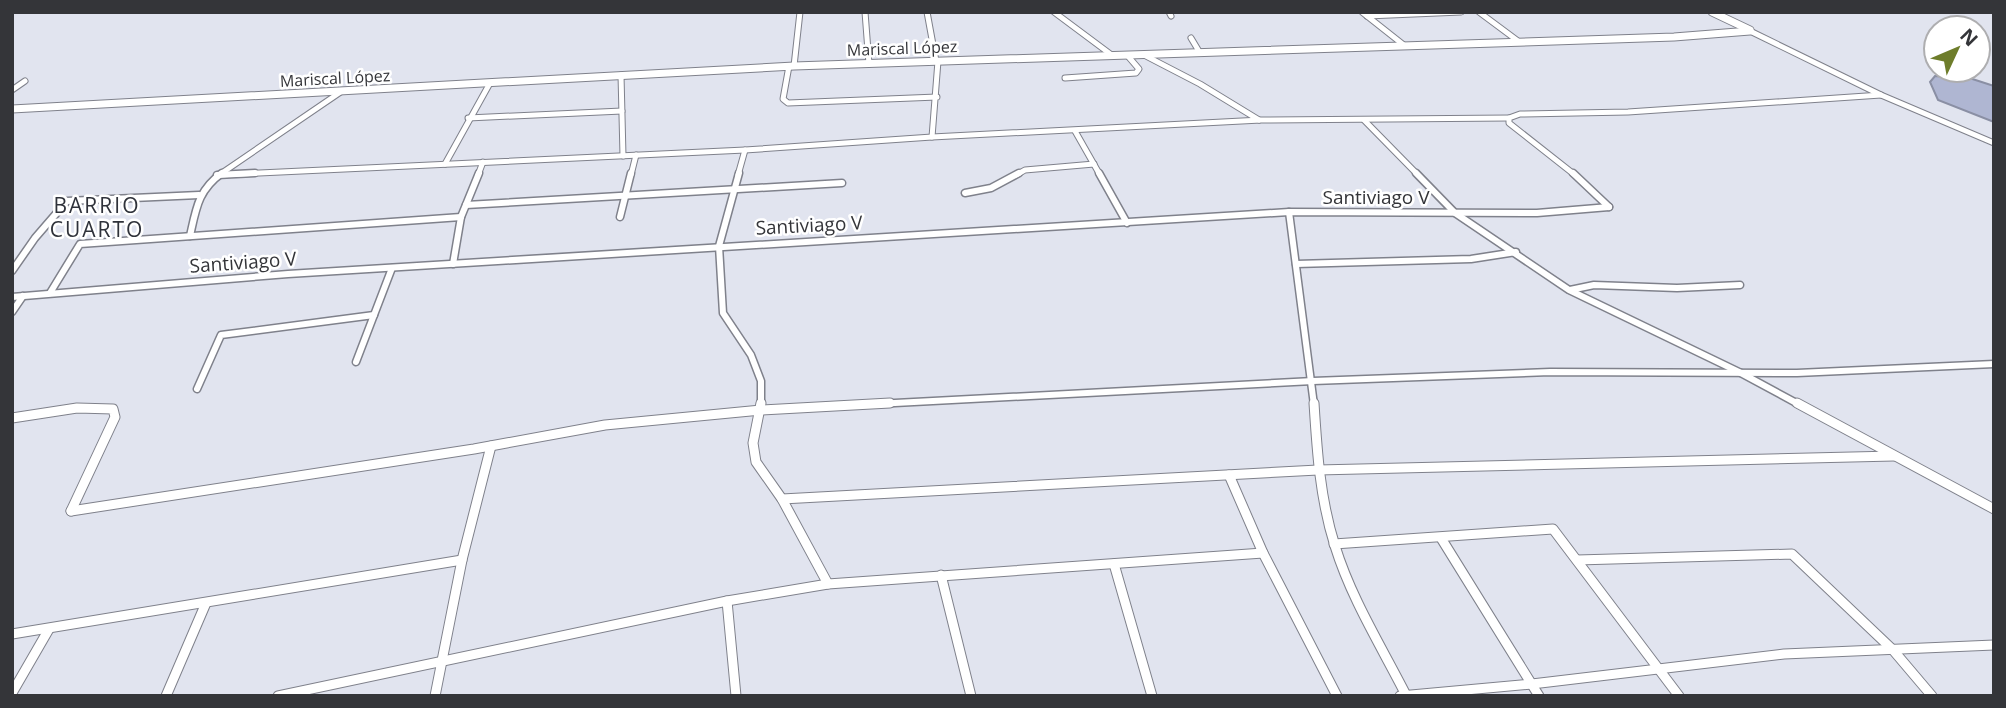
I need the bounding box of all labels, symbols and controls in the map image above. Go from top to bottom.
north arrow [1922,14,1992,84]
text: N [1955,23,1984,52]
street label: Mariscal López [846,35,958,61]
street label: Mariscal López [279,64,391,92]
street label: Santiviago V [1322,184,1430,210]
district label: BARRIO CUARTO [50,191,144,243]
street label: Santiviago V [755,209,864,241]
street label: Santiviago V [189,245,298,279]

